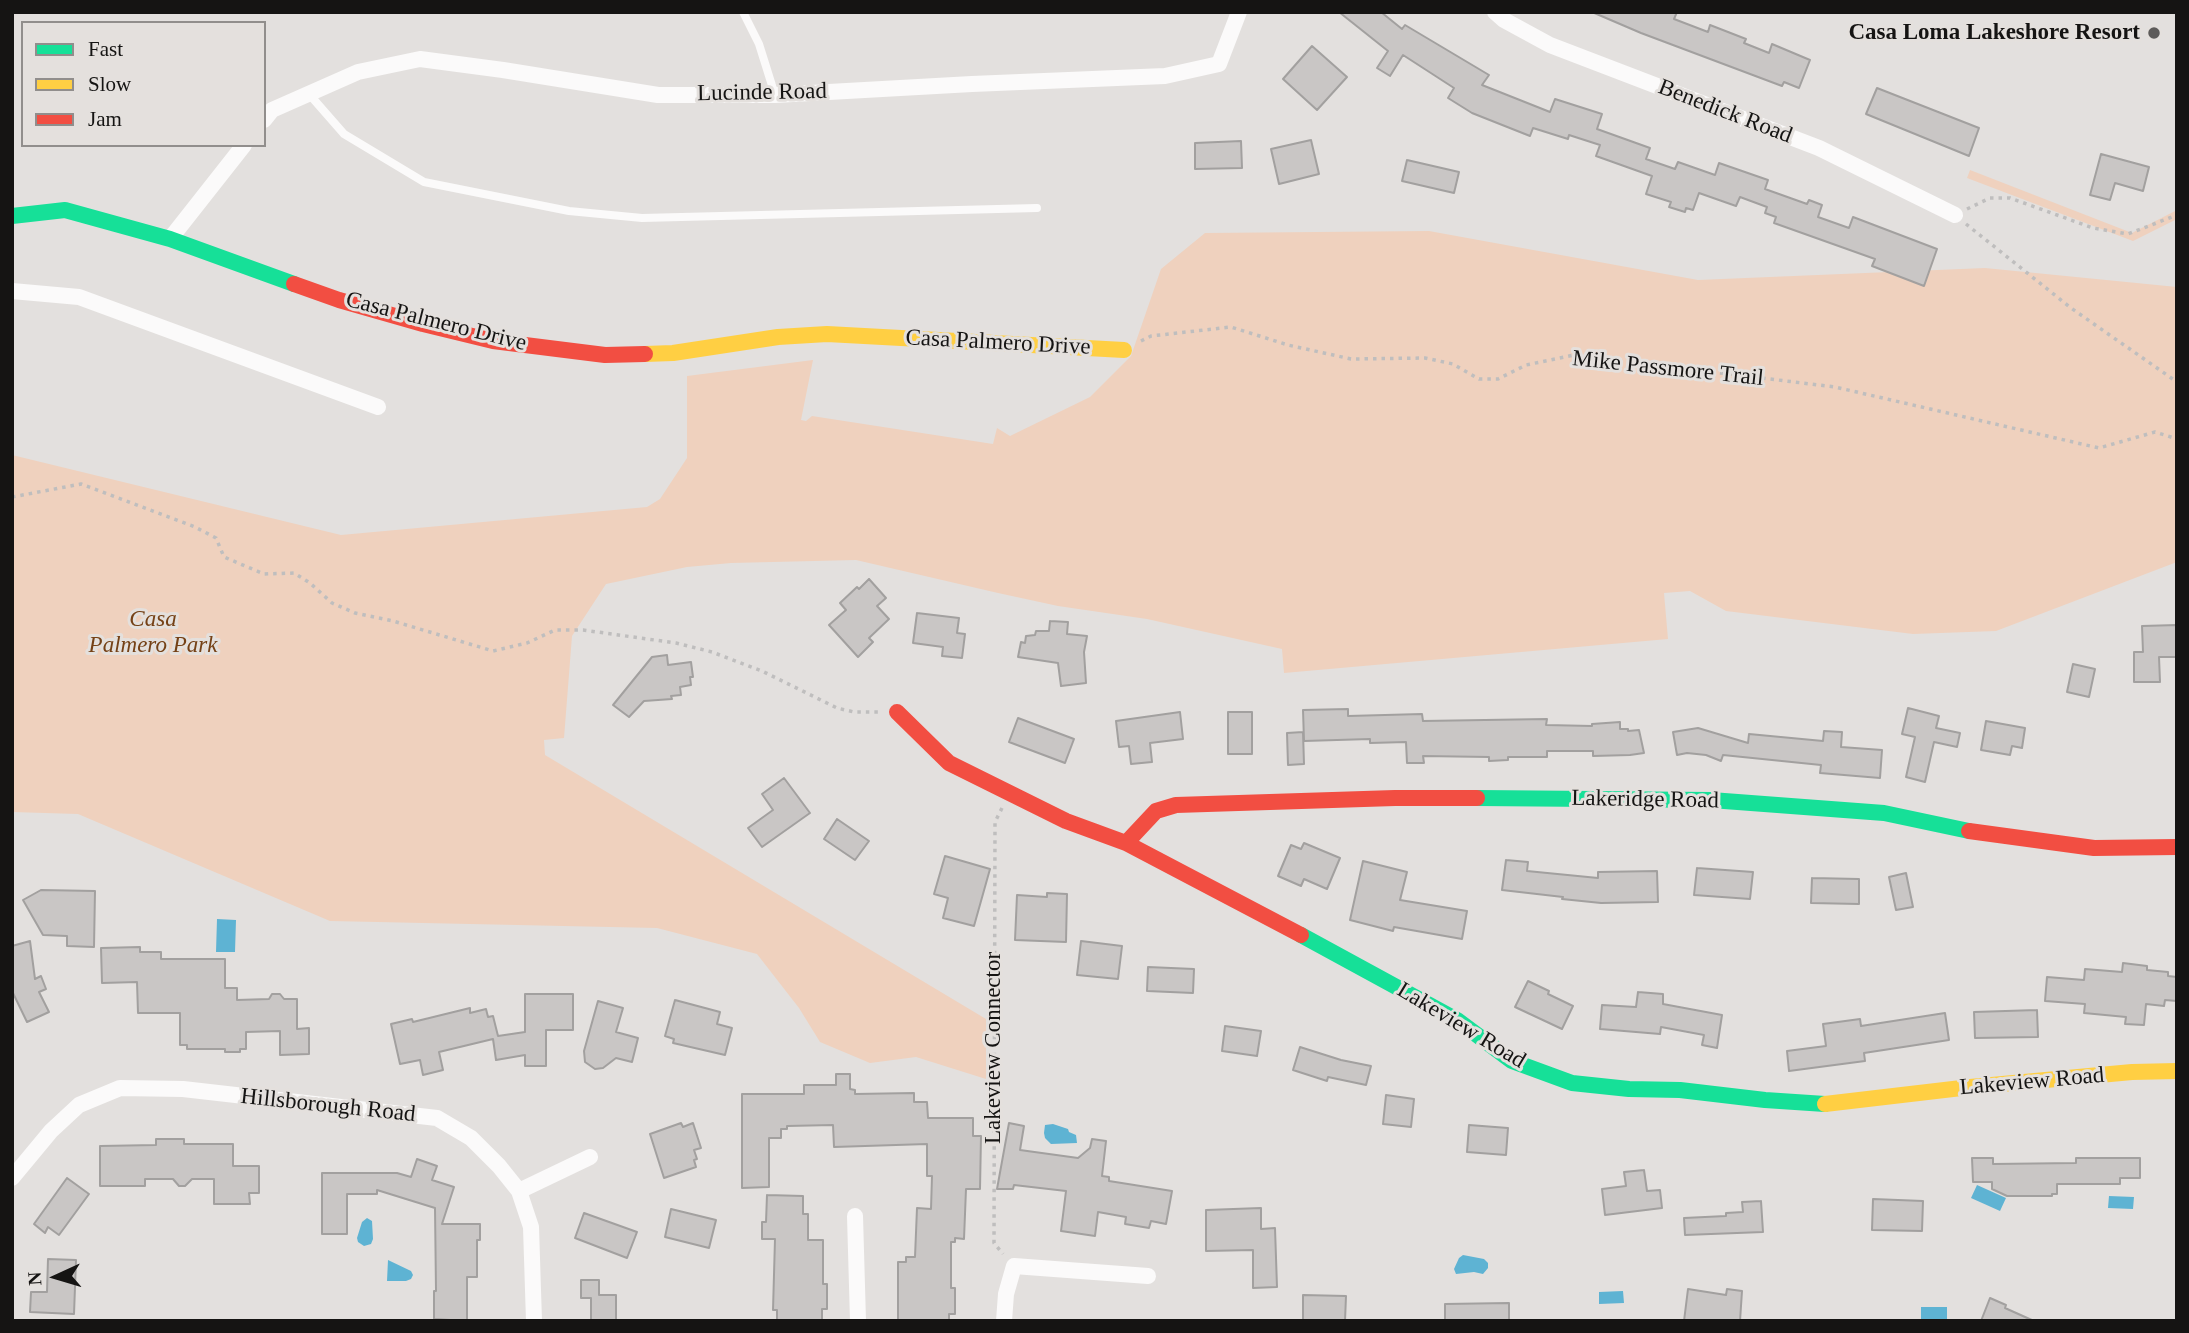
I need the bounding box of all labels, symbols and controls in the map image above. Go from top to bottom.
place label: Casa Loma Lakeshore Resort [1848,19,2140,47]
legend [21,21,266,147]
marker: Casa Loma Lakeshore Resort [2146,25,2162,41]
text: Fast [88,37,123,61]
text: Slow [88,72,131,96]
street label: Benedick Road [1654,74,1796,150]
street label: Lucinde Road [697,78,827,108]
text: Jam [88,107,122,131]
street label: Casa Palmero Drive [343,286,529,358]
street label: Casa Palmero Drive [905,324,1091,362]
street label: Mike Passmore Trail [1571,345,1765,393]
park label: Casa Palmero Park [89,606,217,660]
street label: Lakeridge Road [1571,785,1719,815]
street label: Lakeview Connector [980,952,1008,1144]
street label: Lakeview Road [1392,977,1530,1075]
street label: Lakeview Road [1959,1062,2105,1102]
street label: Hillsborough Road [239,1083,417,1129]
north arrow [21,1242,91,1312]
text: N [24,1271,46,1286]

